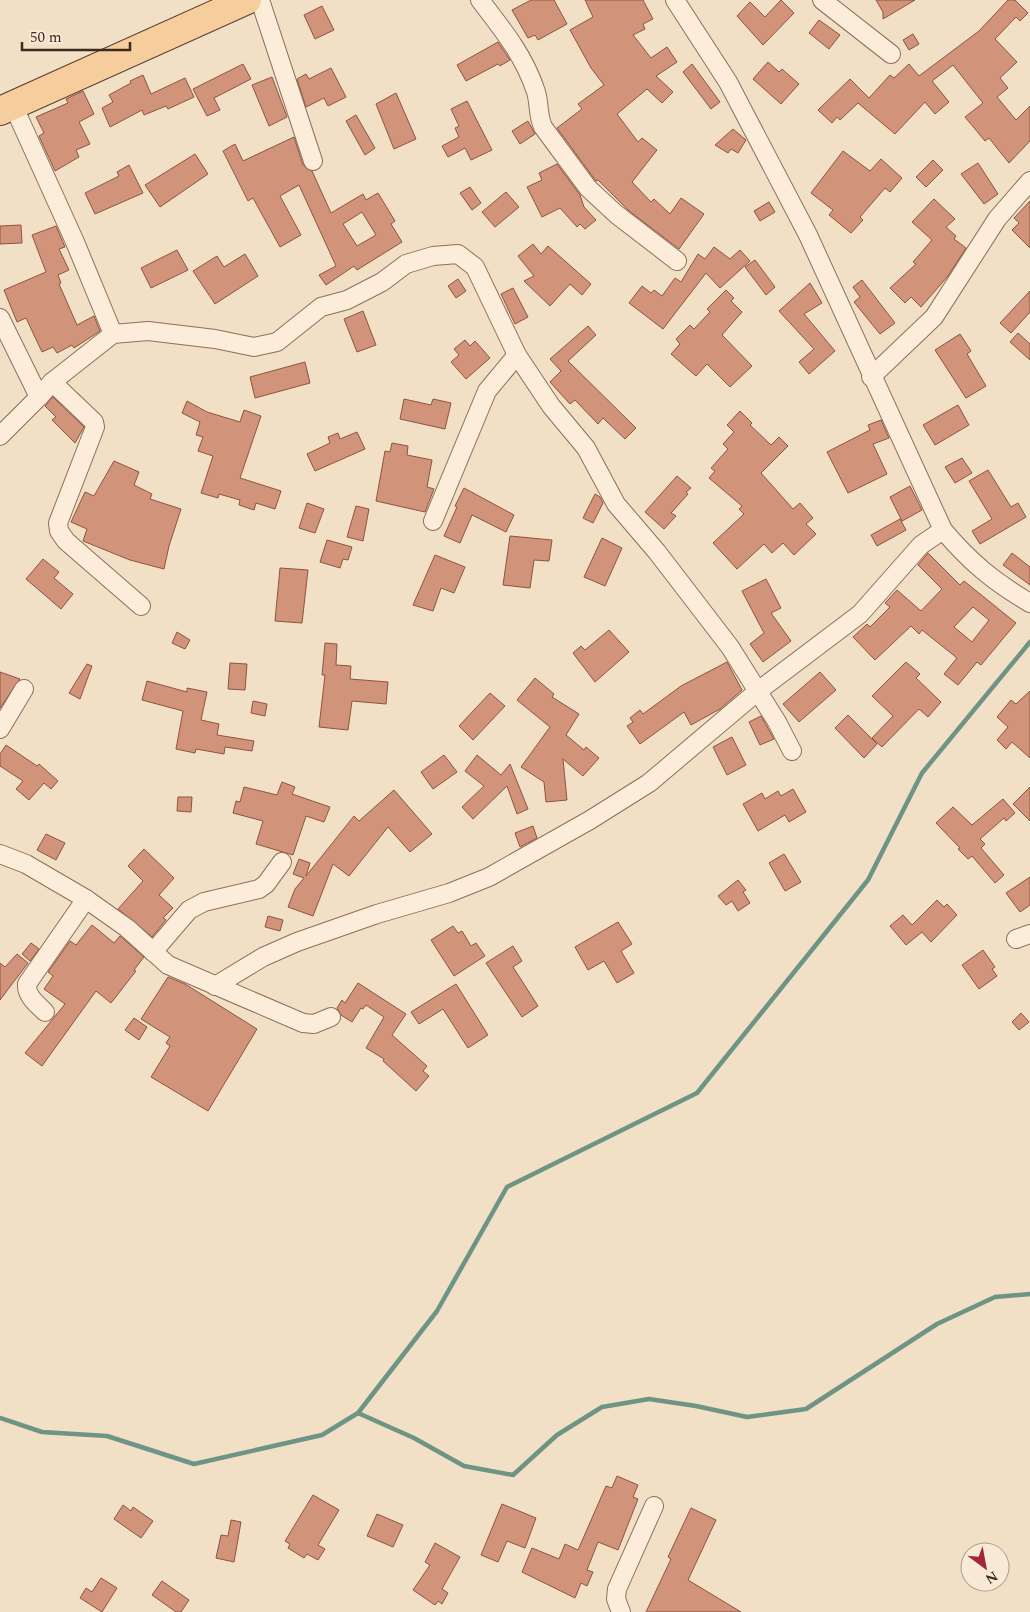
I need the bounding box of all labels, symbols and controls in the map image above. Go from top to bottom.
scale bar [22,20,130,52]
text: 50 m [30,26,62,49]
north arrow [960,1542,1010,1592]
text: N [981,1566,1002,1590]

